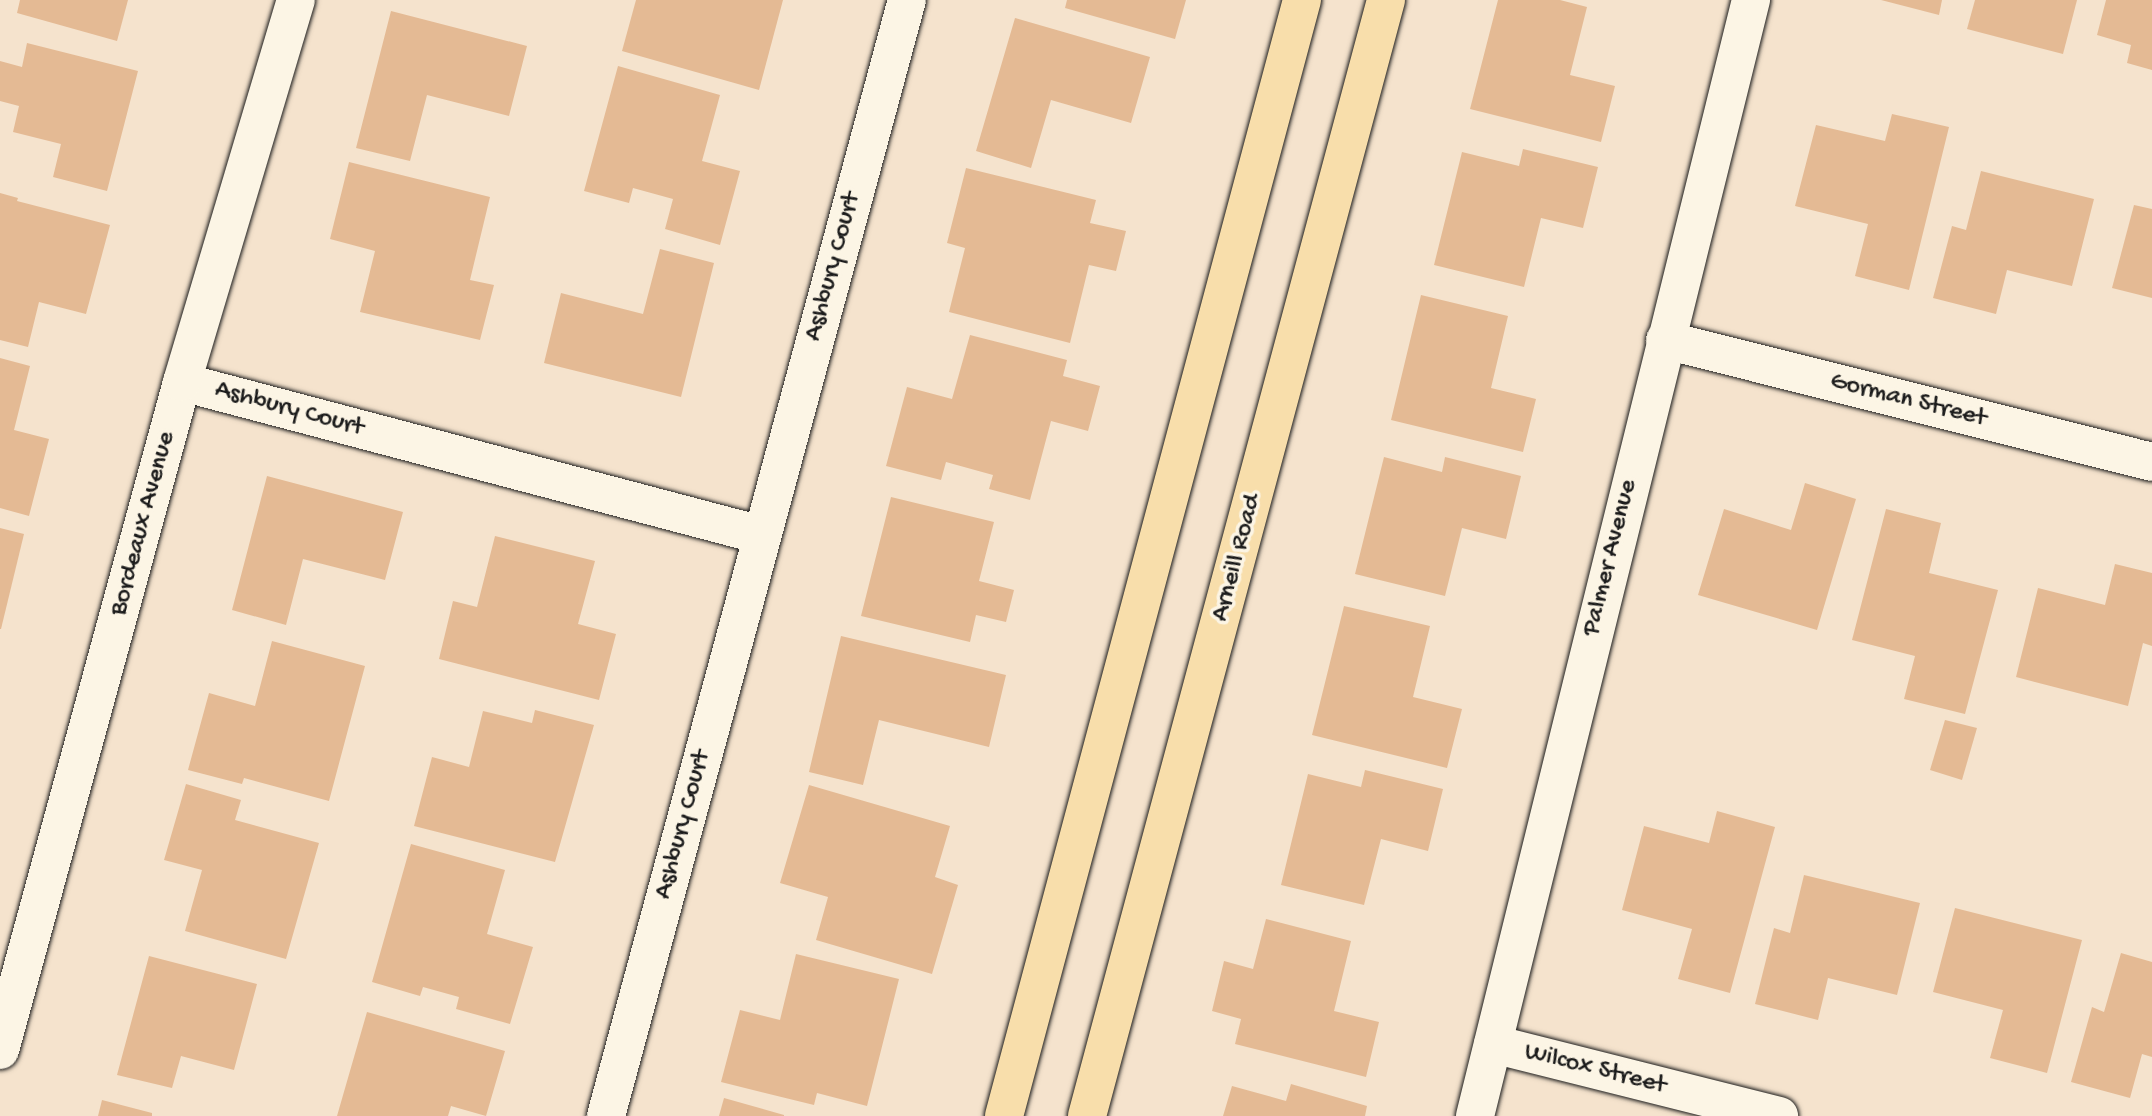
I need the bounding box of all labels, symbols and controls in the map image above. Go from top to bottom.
street label: Ashbury Court [799,189,869,345]
street label: Gorman Street [1827,367,1989,435]
street label: Ashbury Court [211,375,367,445]
street label: Bordeaux Avenue [104,429,184,619]
street label: Palmer Avenue [1577,477,1645,639]
street label: Arneill Road [1206,491,1270,625]
street label: Ashbury Court [649,747,719,903]
street label: Wilcox Street [1521,1037,1669,1103]

